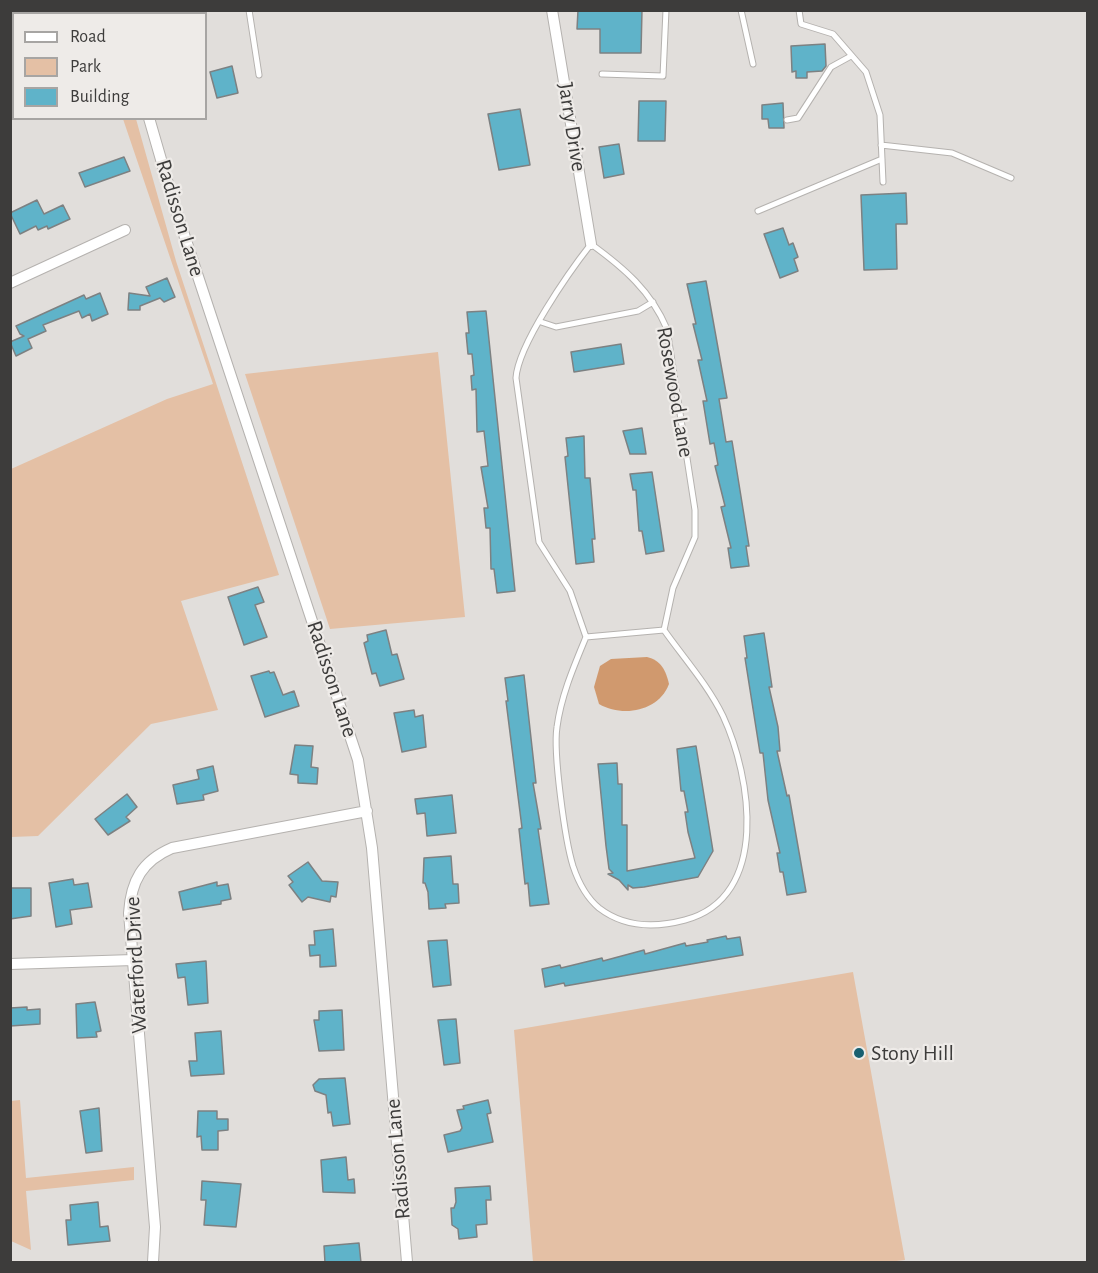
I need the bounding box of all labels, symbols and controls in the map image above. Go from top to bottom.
legend [12,12,207,120]
text: Road [70,28,106,46]
text: Park [70,58,101,76]
street label: Jarry Drive [552,81,592,173]
text: Building [70,88,129,106]
street label: Radisson Lane [150,156,210,280]
street label: Rosewood Lane [651,325,699,459]
street label: Radisson Lane [301,617,363,741]
street label: Waterford Drive [119,896,153,1034]
place label: Stony Hill [871,1040,954,1066]
marker: Stony Hill [852,1046,866,1060]
street label: Radisson Lane [380,1098,416,1220]

